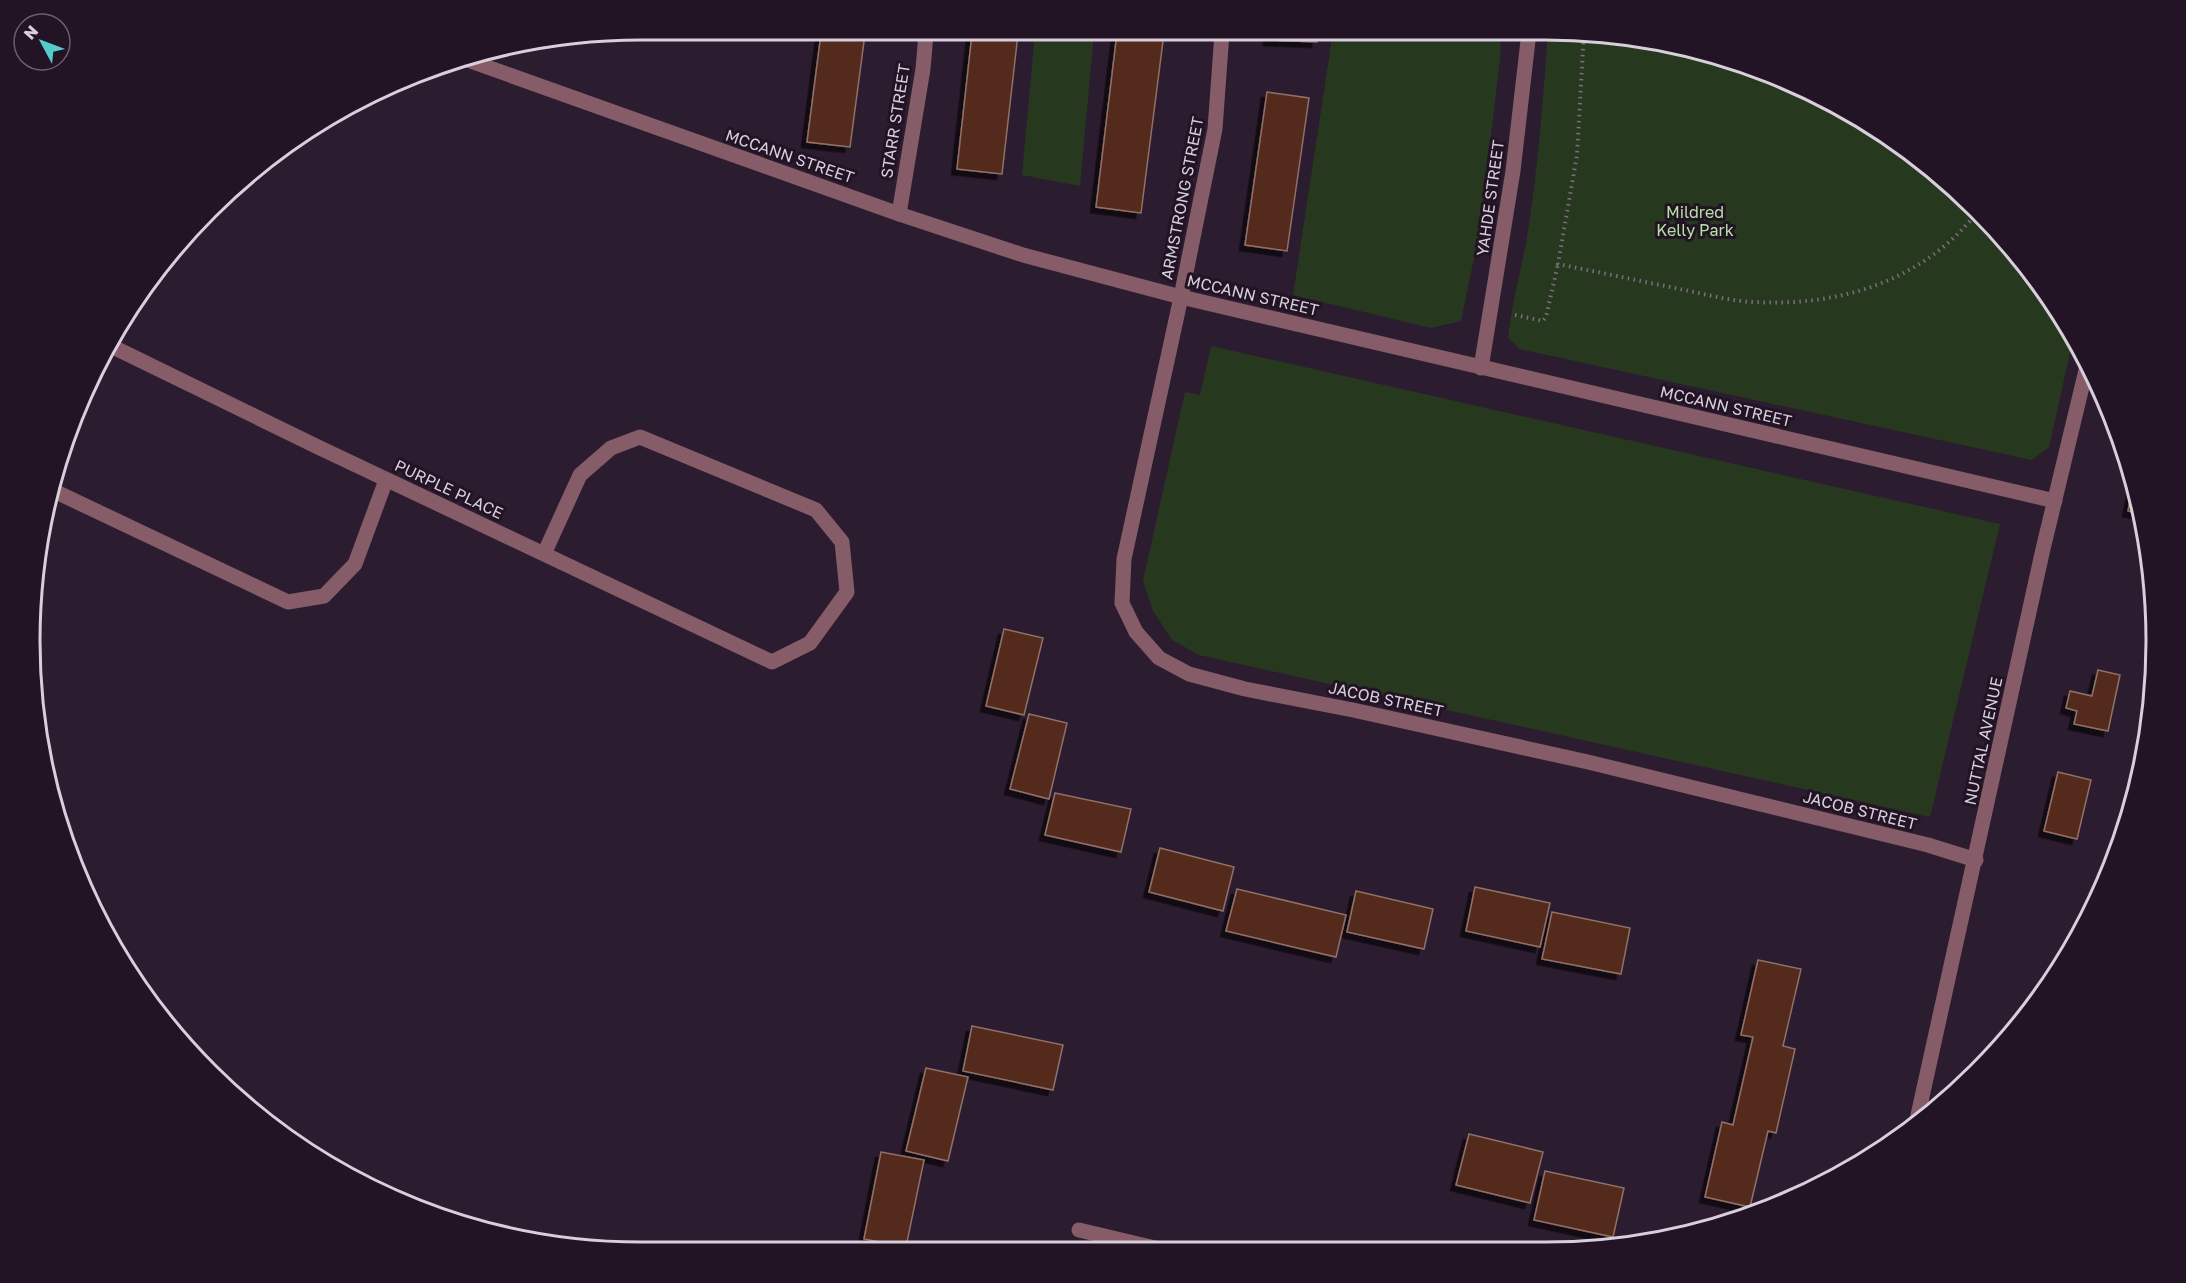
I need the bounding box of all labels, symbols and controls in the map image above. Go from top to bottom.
north arrow [12,12,72,72]
text: N [19,21,42,43]
street label: STARR STREET [876,62,914,180]
street label: ARMSTRONG STREET [1156,115,1208,281]
street label: MCCANN STREET [723,125,857,187]
street label: YAHDE STREET [1472,139,1508,257]
park label: Mildred Kelly Park [1656,202,1734,240]
street label: MCCANN STREET [1185,270,1321,320]
street label: MCCANN STREET [1658,381,1794,431]
street label: PURPLE PLACE [392,455,506,523]
street label: NUTTAL AVENUE [1960,675,2006,807]
street label: JACOB STREET [1327,677,1445,721]
street label: JACOB STREET [1801,786,1919,834]

